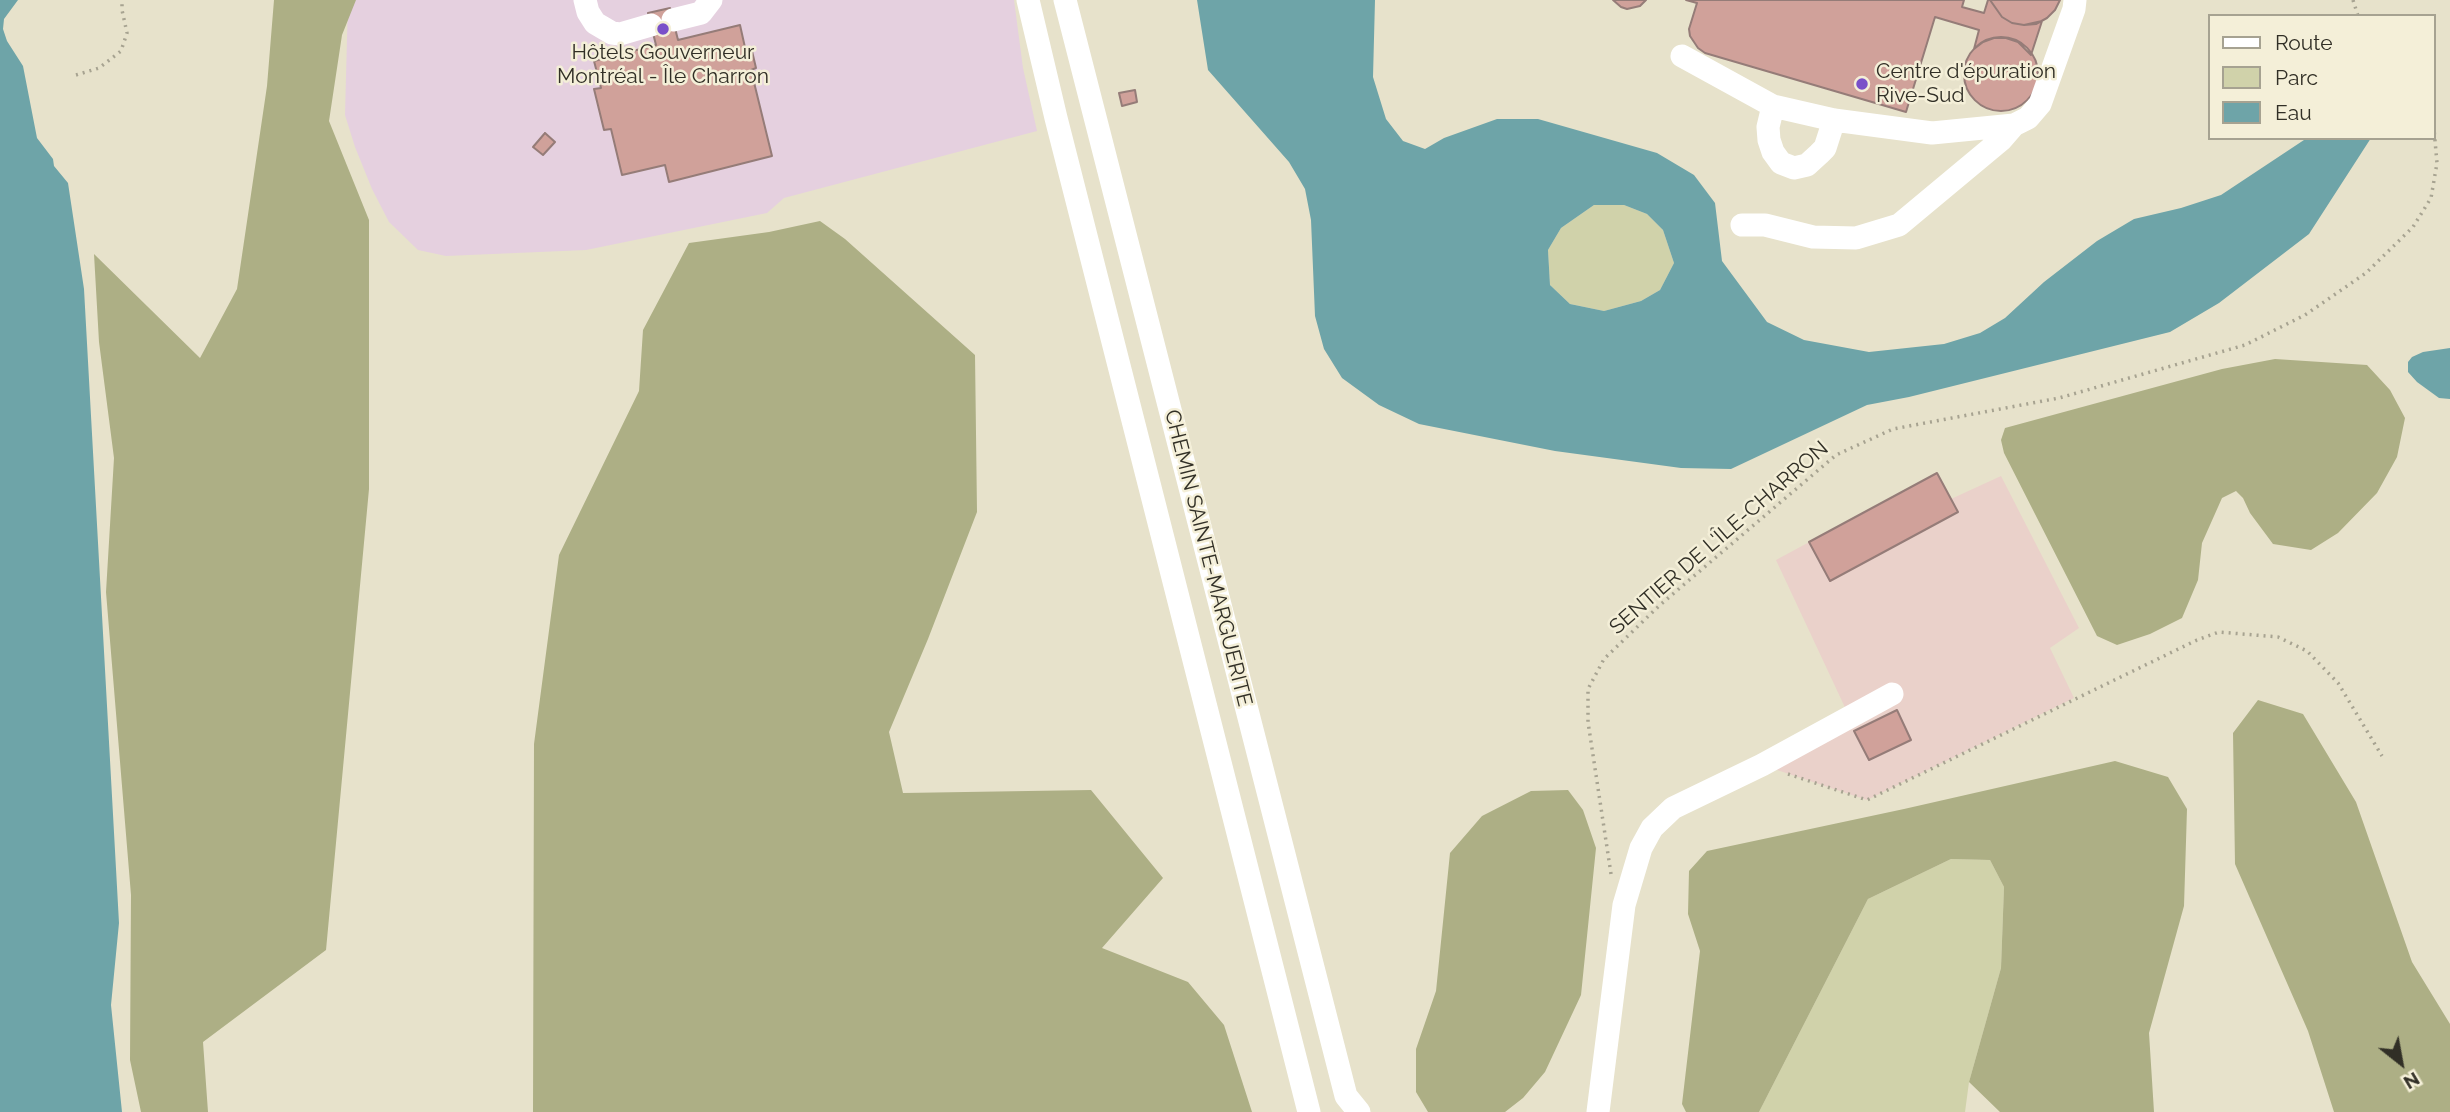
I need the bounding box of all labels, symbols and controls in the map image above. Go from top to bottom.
legend [2208,14,2436,140]
marker: Hôtels Gouverneur Montréal - Île Charron [655,21,671,37]
text: Route [2275,30,2333,55]
place label: Hôtels Gouverneur Montréal - Île Charron [557,40,769,90]
place label: Centre d'épuration Rive-Sud [1876,59,2056,109]
text: Parc [2275,65,2318,90]
marker: Centre d'épuration Rive-Sud [1854,76,1870,92]
text: Eau [2275,100,2312,125]
street label: CHEMIN SAINTE-MARGUERITE [1159,407,1257,709]
street label: SENTIER DE L'ÎLE-CHARRON [1604,436,1834,640]
north arrow [2366,1028,2436,1098]
text: N [2400,1068,2424,1094]

